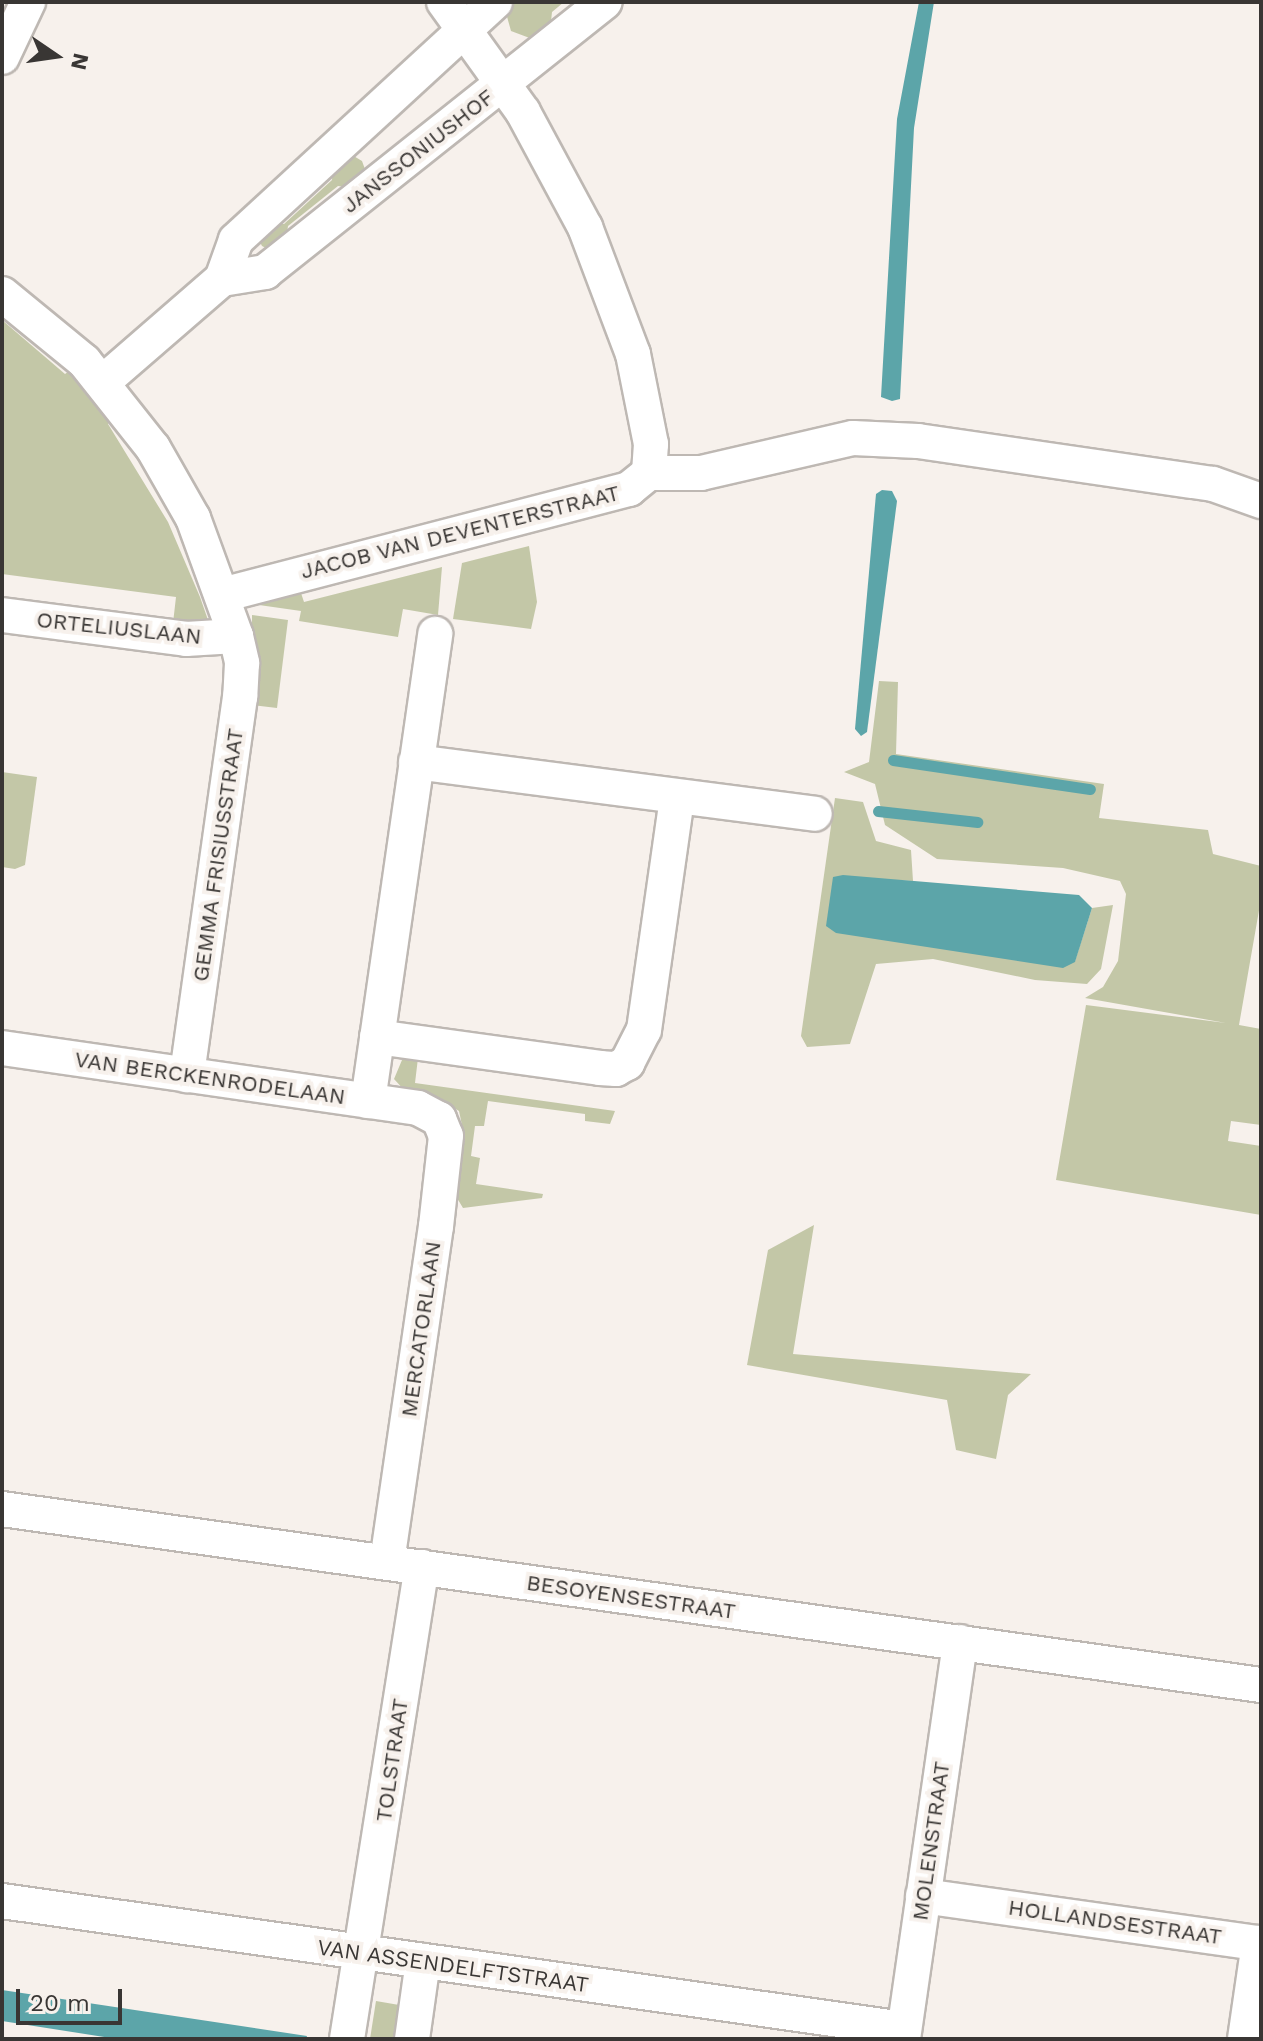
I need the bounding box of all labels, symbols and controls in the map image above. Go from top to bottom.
north arrow [16,16,96,96]
text: N [66,51,94,72]
street label: JANSSONIUSHOF [337,83,499,219]
street label: JACOB VAN DEVENTERSTRAAT [297,479,623,585]
street label: ORTELIUSLAAN [35,606,203,650]
street label: GEMMA FRISIUSSTRAAT [187,726,249,984]
street label: VAN BERCKENRODELAAN [73,1046,347,1110]
street label: MERCATORLAAN [396,1239,446,1419]
street label: BESOYENSESTRAAT [525,1569,737,1625]
street label: TOLSTRAAT [370,1697,414,1823]
street label: MOLENSTRAAT [907,1760,955,1922]
street label: HOLLANDSESTRAAT [1007,1894,1223,1950]
street label: VAN ASSENDELFTSTRAAT [315,1934,591,1998]
scale bar [20,1973,126,2023]
text: 20 m [30,1989,90,2017]

